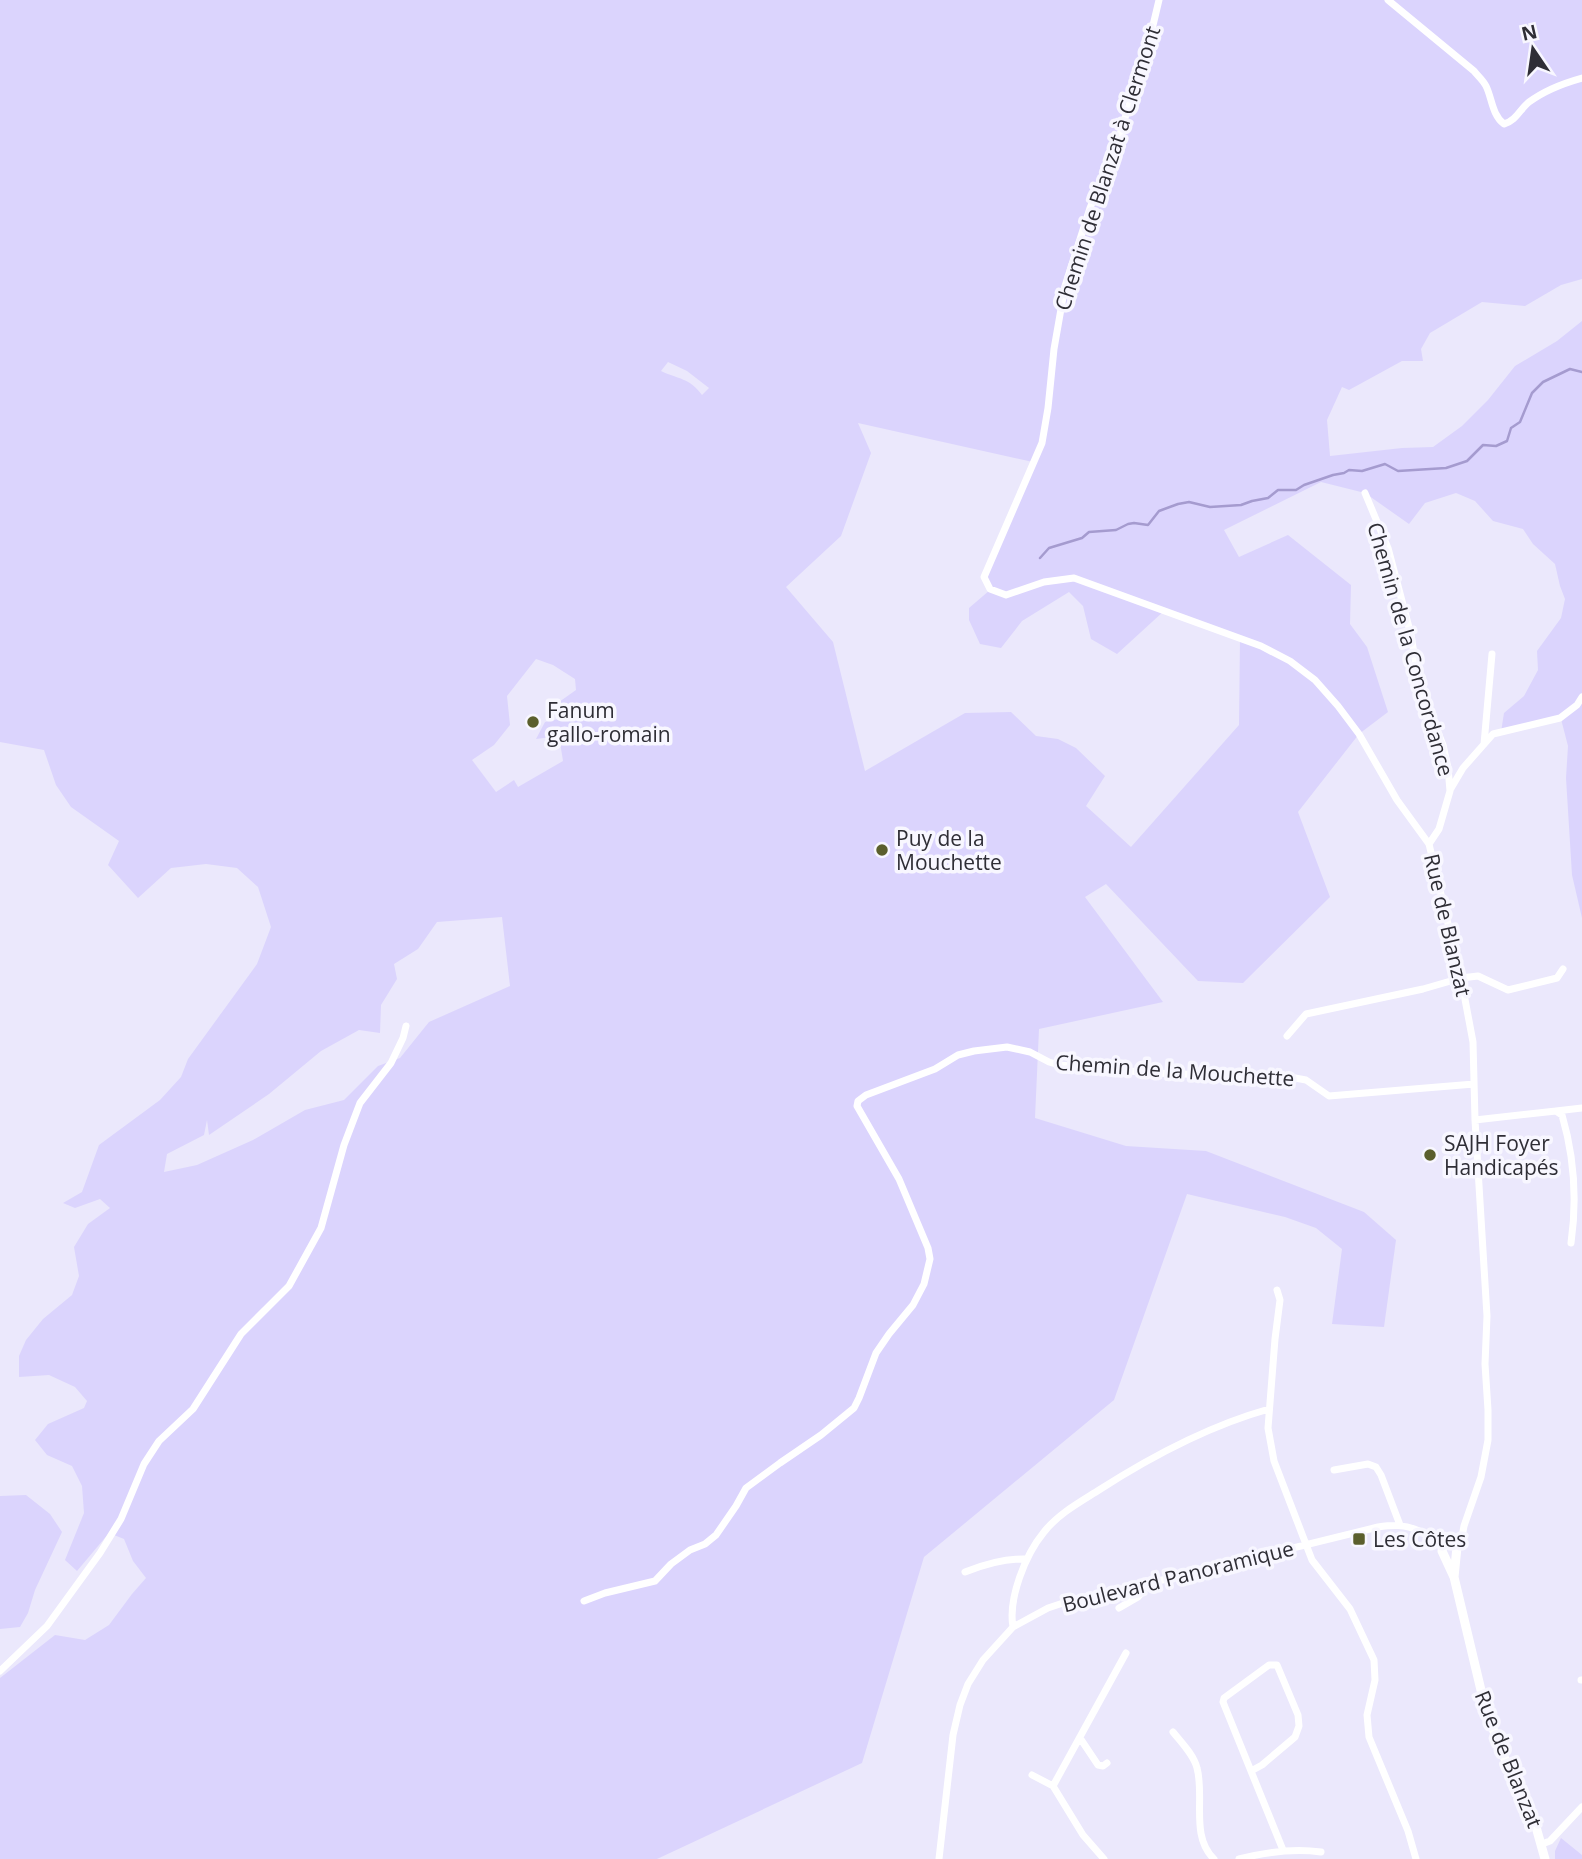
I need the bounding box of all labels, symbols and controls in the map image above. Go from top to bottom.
north arrow [1498,14,1568,84]
text: N [1519,18,1540,47]
street label: Chemin de Blanzat à Clermont [1048,22,1166,314]
street label: Chemin de la Concordance [1361,519,1461,779]
place label: Fanum gallo-romain [547,696,671,748]
marker: Fanum gallo-romain [525,714,541,730]
place label: Puy de la Mouchette [896,824,1002,876]
marker: Puy de la Mouchette [874,842,890,858]
street label: Rue de Blanzat [1418,851,1478,999]
street label: Chemin de la Mouchette [1055,1048,1295,1092]
place label: SAJH Foyer Handicapés [1444,1129,1559,1181]
marker: SAJH Foyer Handicapés [1422,1147,1438,1163]
place label: Les Côtes [1373,1525,1466,1553]
marker: Les Côtes [1351,1531,1367,1547]
street label: Boulevard Panoramique [1059,1534,1297,1618]
street label: Rue de Blanzat [1469,1686,1549,1832]

